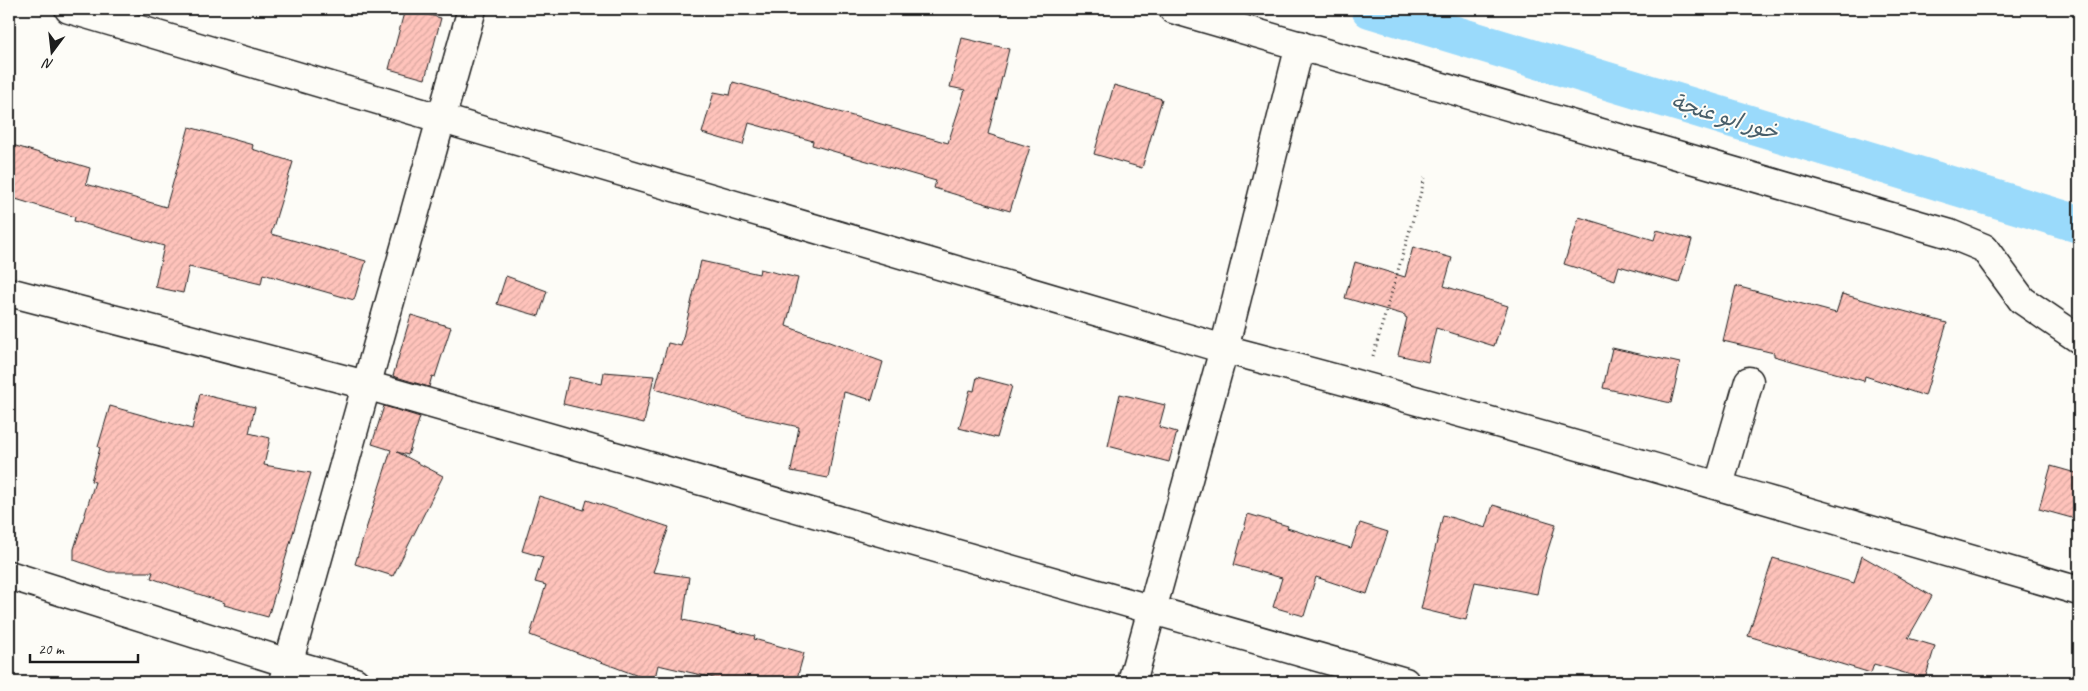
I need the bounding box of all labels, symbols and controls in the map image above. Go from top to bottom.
north arrow [28,28,78,78]
text: N [40,54,55,73]
water label: خور ابو عنجة [1668,87,1783,147]
scale bar [30,631,138,663]
text: 20 m [38,640,65,659]

